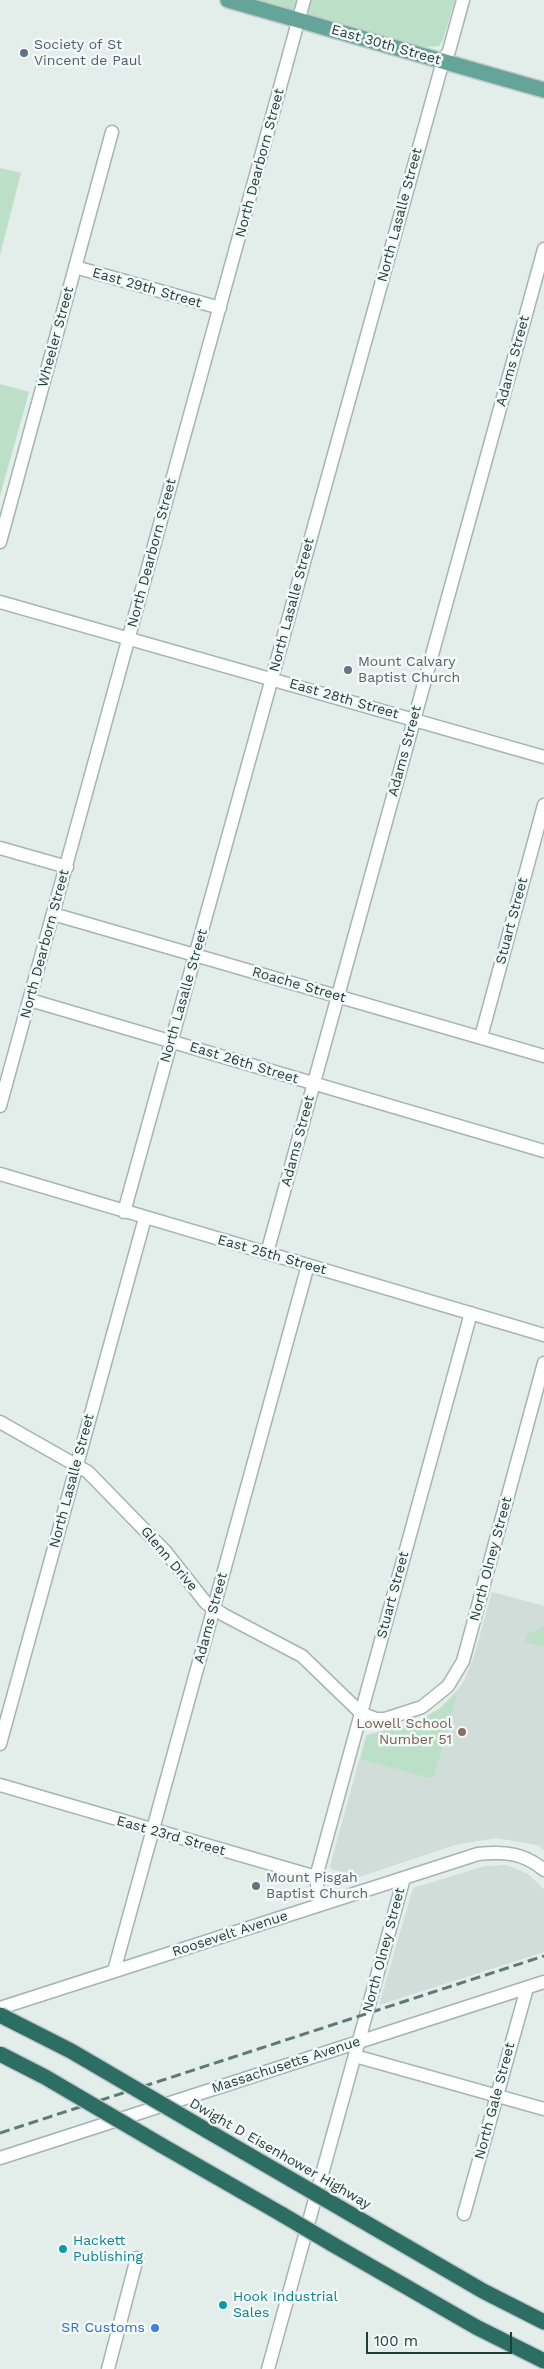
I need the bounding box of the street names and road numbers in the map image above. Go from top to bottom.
street label: East 30th Street [329,21,443,69]
street label: North Dearborn Street [232,87,288,239]
street label: North Lasalle Street [374,146,426,284]
street label: East 29th Street [90,264,204,312]
street label: Wheeler Street [35,285,77,389]
street label: Adams Street [493,314,533,408]
street label: North Dearborn Street [124,477,180,629]
street label: North Lasalle Street [266,536,318,674]
street label: East 28th Street [287,675,401,723]
street label: Adams Street [385,704,425,798]
street label: North Dearborn Street [17,868,73,1020]
street label: Stuart Street [492,876,532,966]
street label: North Lasalle Street [157,927,211,1065]
street label: Roache Street [250,964,348,1006]
street label: East 26th Street [188,1038,300,1088]
street label: Adams Street [278,1094,318,1188]
street label: East 25th Street [216,1231,328,1279]
street label: North Lasalle Street [46,1412,98,1550]
street label: North Olney Street [466,1495,516,1623]
street label: Glenn Drive [137,1523,201,1595]
street label: Stuart Street [373,1550,413,1640]
street label: Adams Street [191,1571,231,1665]
street label: East 23rd Street [115,1812,227,1860]
street label: North Olney Street [359,1886,409,2014]
street label: Roosevelt Avenue [170,1907,290,1961]
street label: Massachusetts Avenue [210,2033,362,2097]
street label: North Gale Street [471,2041,519,2161]
street label: Dwight D Eisenhower Highway [186,2095,374,2213]

